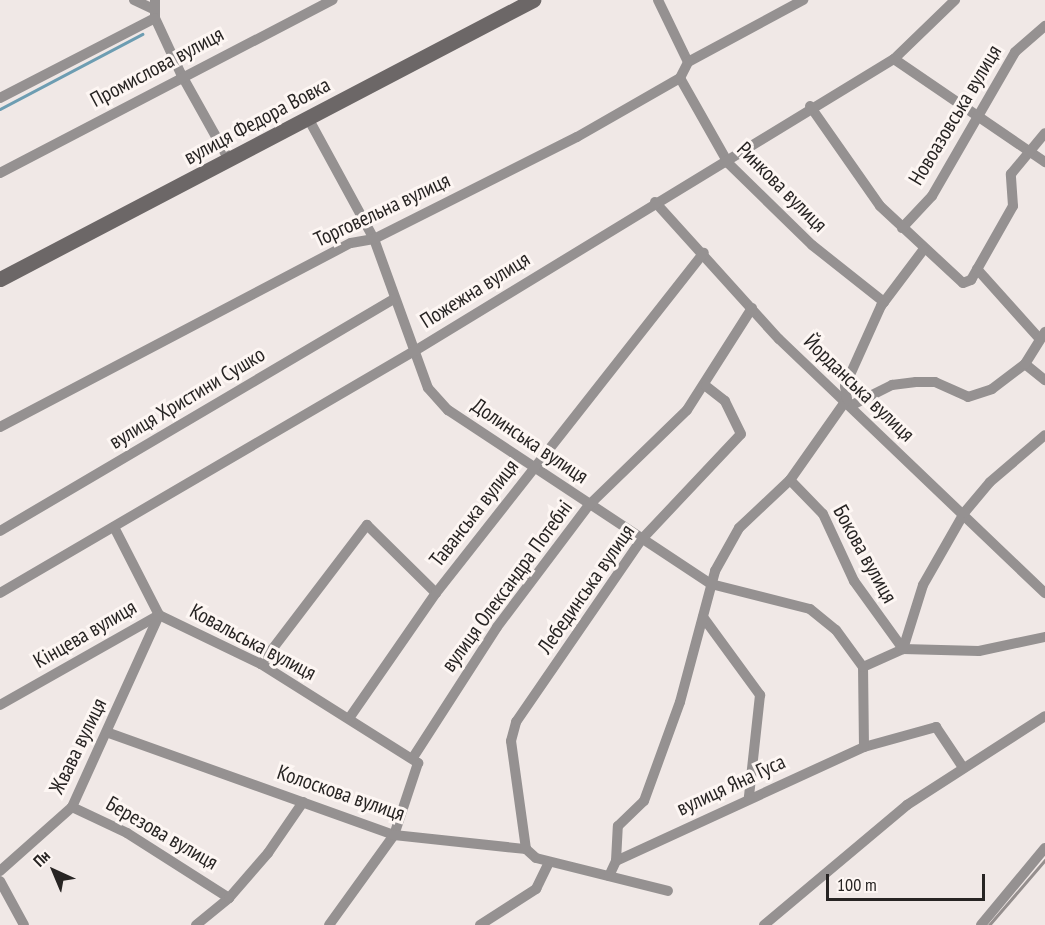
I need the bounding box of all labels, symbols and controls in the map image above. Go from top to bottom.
street label: Промислова вулиця [86,21,228,113]
street label: Новоазовська вулиця [903,40,1007,190]
street label: вулиця Федора Вовка [180,72,334,170]
street label: Ринкова вулиця [732,137,832,237]
street label: Торговельна вулиця [310,168,454,252]
street label: Пожежна вулиця [416,246,534,334]
street label: Йорданська вулиця [798,329,920,447]
street label: вулиця Христини Сушко [104,342,270,454]
street label: Долинська вулиця [467,393,593,489]
street label: Таванська вулиця [424,454,524,572]
street label: вулиця Олександра Потебні [436,495,578,677]
street label: Бокова вулиця [828,501,902,607]
street label: Лебединська вулиця [532,520,640,658]
street label: Кінцева вулиця [29,594,141,674]
street label: Ковальська вулиця [186,598,320,686]
street label: Жвава вулиця [44,694,112,798]
street label: вулиця Яна Гуса [673,749,789,821]
street label: Колоскова вулиця [274,759,408,827]
street label: Березова вулиця [102,791,222,875]
north arrow [24,841,84,901]
text: Пн [29,845,54,871]
scale bar [829,862,988,900]
text: 100 m [837,873,877,896]

